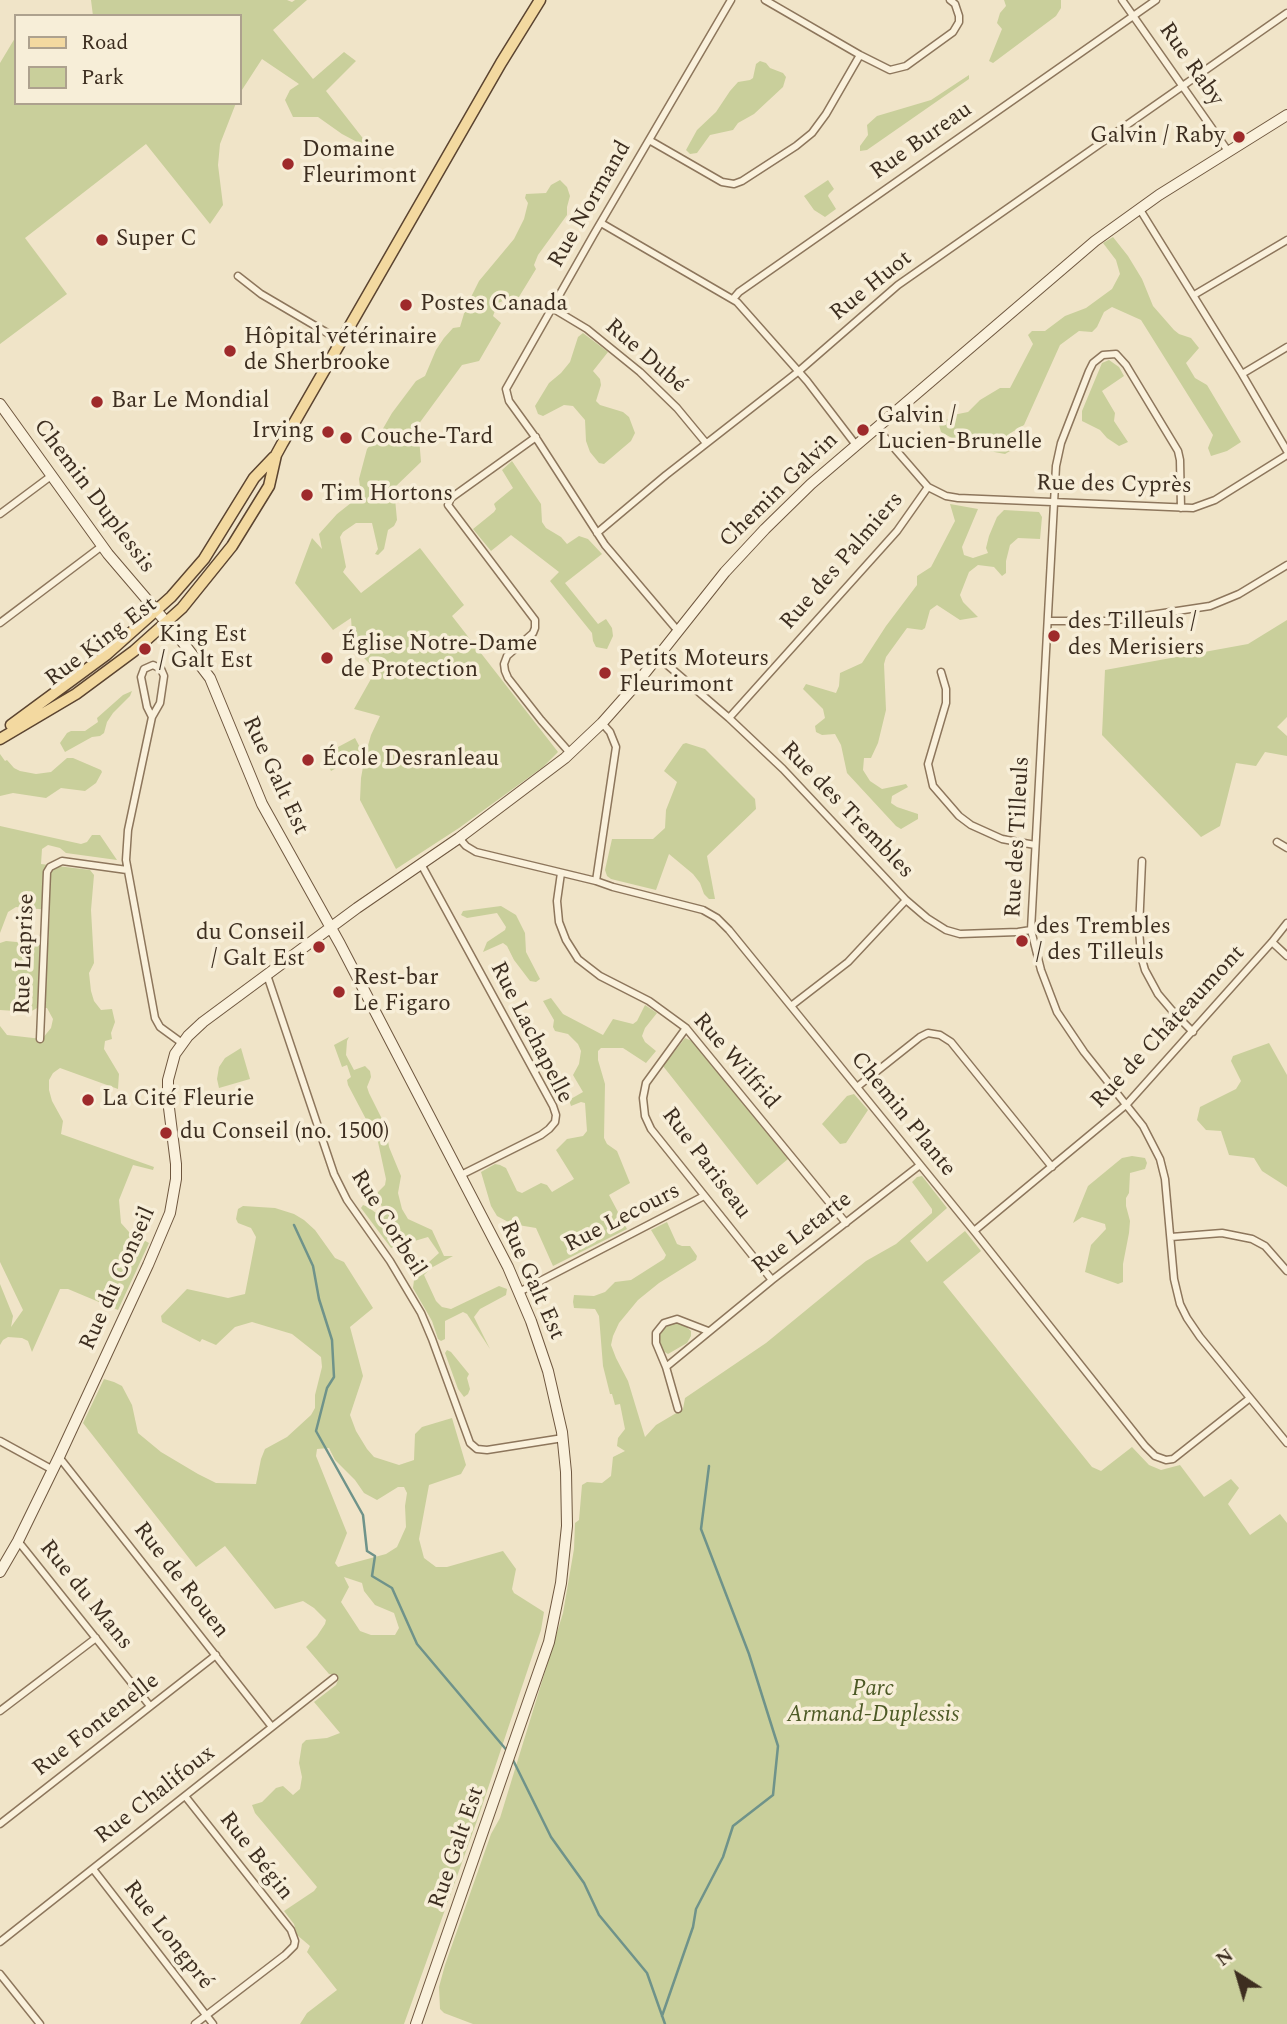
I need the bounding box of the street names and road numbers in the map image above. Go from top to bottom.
street label: Rue Raby [1151,18,1229,112]
street label: Rue Bureau [866,97,978,187]
street label: Rue Normand [544,137,638,273]
street label: Rue Huot [826,246,918,328]
street label: Rue Dubé [598,314,692,400]
street label: Chemin Duplessis [26,415,160,579]
street label: Chemin Galvin [715,427,845,555]
street label: Rue des Cyprès [1036,471,1192,501]
street label: Rue des Palmiers [776,487,910,637]
street label: Rue King Est [41,592,163,694]
street label: Rue Galt Est [235,712,313,840]
street label: Rue des Trembles [774,737,918,885]
street label: Rue des Tilleuls [1001,756,1037,918]
street label: Rue Laprise [10,893,42,1015]
street label: Rue de Châteaumont [1086,941,1252,1115]
street label: Rue Lachapelle [482,958,578,1108]
street label: Rue Wilfrid [686,1008,784,1116]
street label: Chemin Plante [843,1047,961,1183]
street label: Rue Pariseau [654,1103,756,1225]
street label: Rue Corbeil [343,1165,431,1283]
street label: Rue Lecours [561,1178,685,1260]
street label: Rue Letarte [748,1187,858,1281]
street label: Rue du Conseil [75,1203,163,1355]
street label: Rue Galt Est [493,1217,569,1345]
street label: Rue de Rouen [126,1517,234,1645]
street label: Rue du Mans [32,1536,138,1656]
street label: Rue Fontenelle [28,1668,166,1784]
street label: Rue Chalifoux [91,1741,221,1851]
street label: Rue Galt Est [424,1783,492,1913]
street label: Rue Bégin [212,1807,298,1907]
street label: Rue Longpré [116,1876,218,1996]

